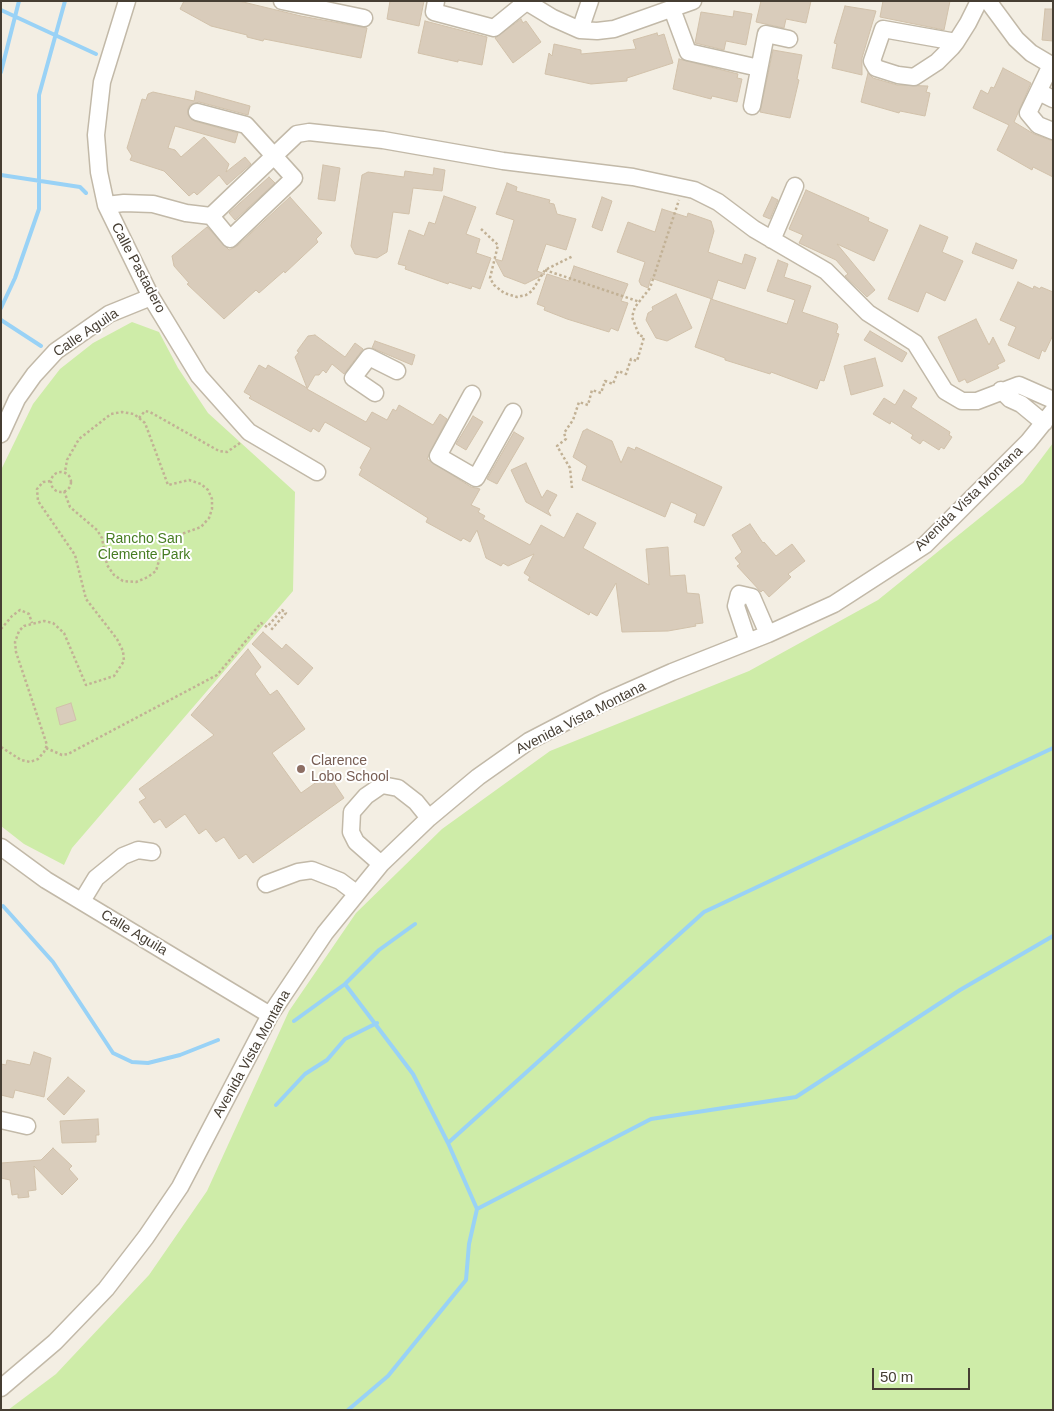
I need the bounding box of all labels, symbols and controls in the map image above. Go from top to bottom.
street label: Calle Pastadero [107,220,169,316]
street label: Calle Aguila [50,305,122,361]
street label: Avenida Vista Montana [912,443,1026,555]
park label: Rancho San Clemente Park [98,531,190,564]
street label: Avenida Vista Montana [513,678,649,758]
place label: Clarence Lobo School [311,753,389,786]
marker: Clarence Lobo School [295,763,307,775]
street label: Calle Aguila [98,907,170,959]
street label: Avenida Vista Montana [210,987,294,1121]
scale bar [874,1358,972,1390]
text: 50 m [880,1368,913,1385]

